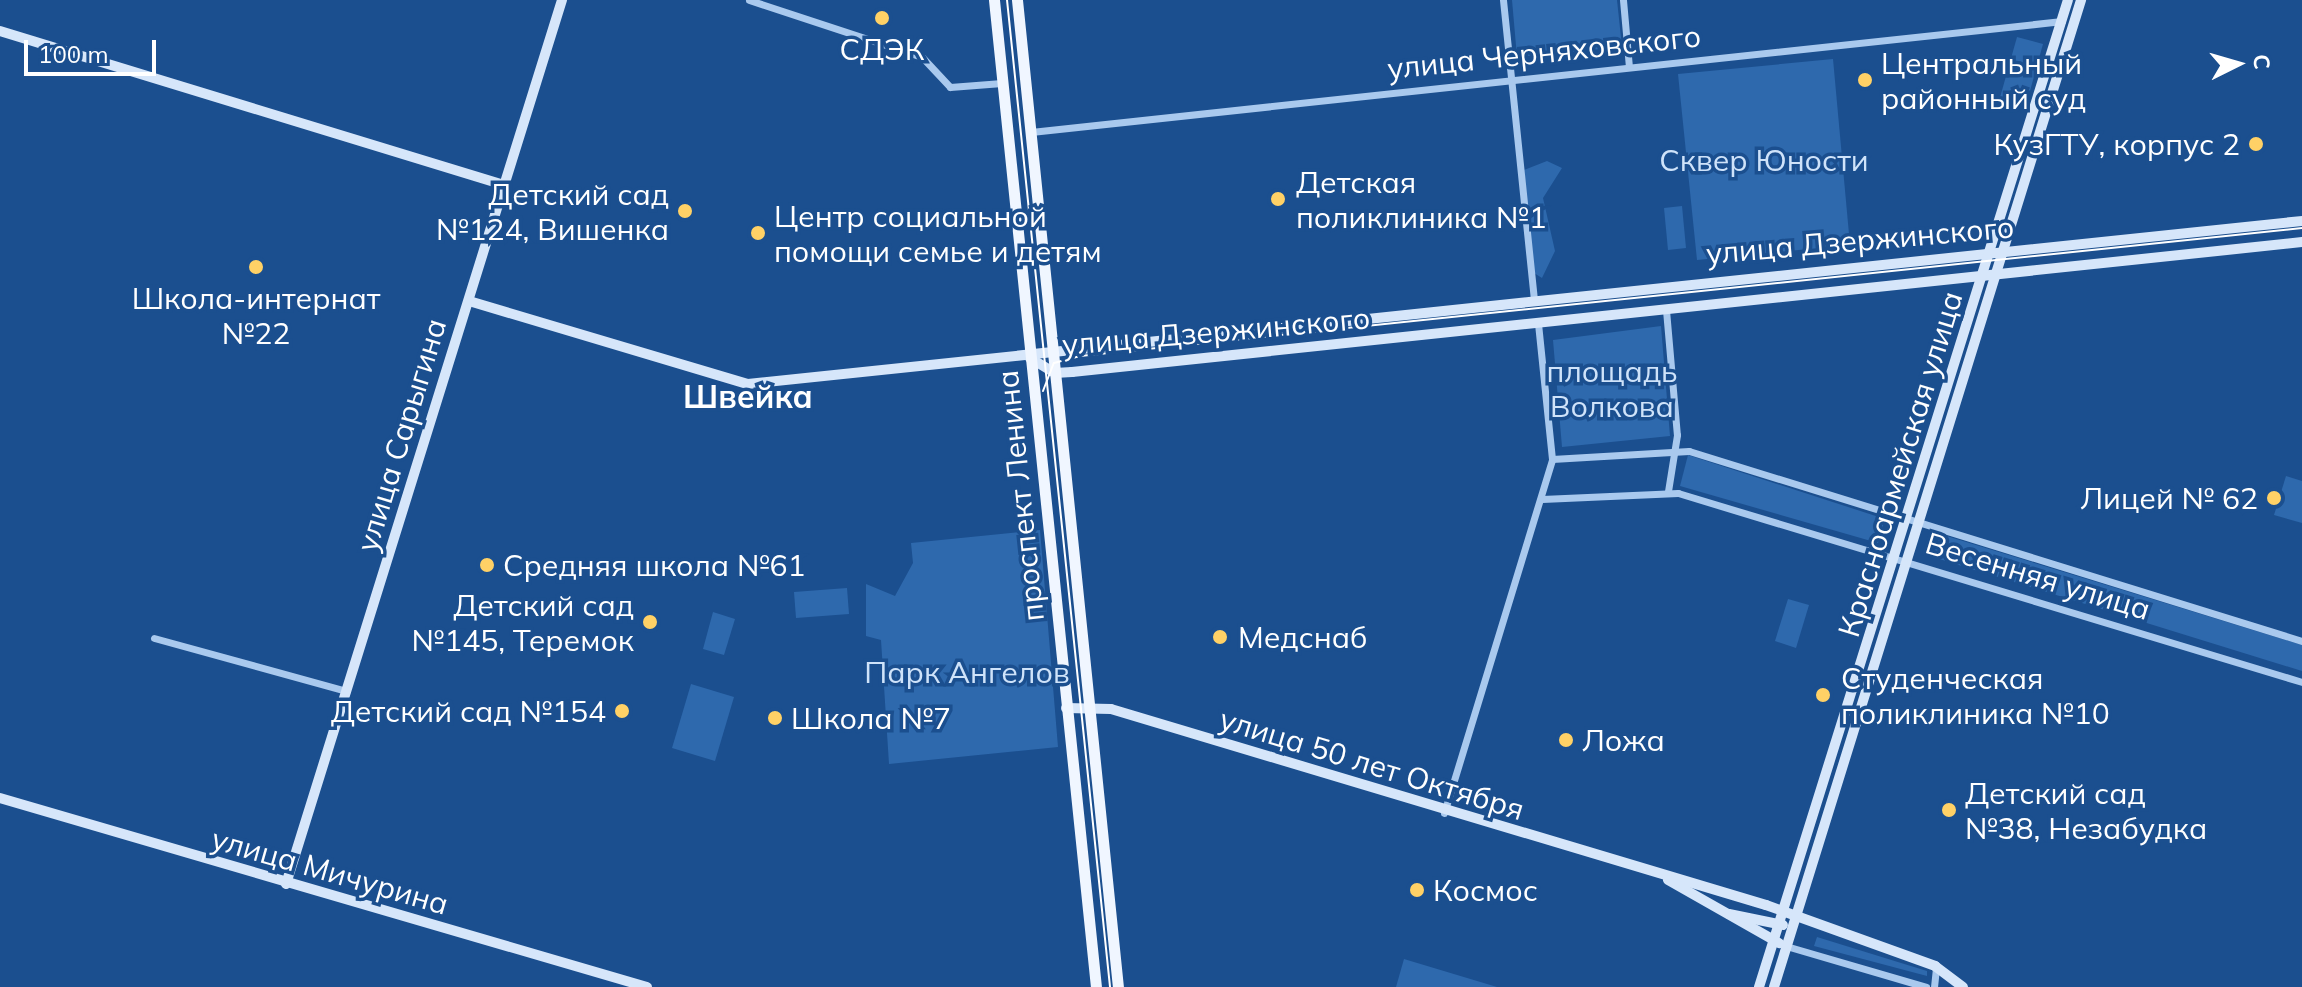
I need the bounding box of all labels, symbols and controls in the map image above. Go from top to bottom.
marker: СДЭК [873,9,891,27]
street label: улица Черняховского [1385,18,1703,86]
scale bar [28,24,160,74]
north arrow [2198,24,2278,104]
place label: СДЭК [840,31,924,67]
text: 100 m [38,39,109,69]
place label: Центральный районный суд [1881,45,2086,116]
text: С [2247,53,2277,71]
marker: Центральный районный суд [1856,71,1874,89]
place label: КузГТУ, корпус 2 [1993,126,2240,162]
marker: КузГТУ, корпус 2 [2247,135,2265,153]
park label: Сквер Юности [1659,142,1869,178]
place label: Детская поликлиника №1 [1296,164,1547,234]
place label: Детский сад №124, Вишенка [436,176,669,246]
marker: Детская поликлиника №1 [1267,188,1289,210]
place label: Центр социальной помощи семье и детям [774,198,1102,268]
marker: Детский сад №124, Вишенка [676,202,694,220]
street label: улица Дзержинского [1705,209,2015,271]
marker: Центр социальной помощи семье и детям [749,224,767,242]
marker: Школа-интернат №22 [247,258,265,276]
place label: Школа-интернат №22 [132,280,380,350]
street label: Красноармейская улица [1830,287,1970,641]
street label: улица Дзержинского [1061,300,1371,362]
street label: улица Сарыгина [348,314,454,556]
park label: площадь Волкова [1546,353,1678,424]
street label: проспект Ленина [989,369,1051,623]
district label: Швейка [683,377,813,415]
place label: Лицей № 62 [2080,480,2258,516]
marker: Лицей № 62 [2265,489,2283,507]
street label: Весенняя улица [1921,525,2155,627]
place label: Средняя школа №61 [503,547,805,583]
marker: Средняя школа №61 [478,556,496,574]
place label: Детский сад №145, Теремок [412,587,634,658]
marker: Детский сад №145, Теремок [641,613,659,631]
place label: Медснаб [1238,619,1367,655]
marker: Медснаб [1209,626,1231,648]
park label: Парк Ангелов [864,654,1070,690]
place label: Студенческая поликлиника №10 [1841,660,2110,730]
marker: Студенческая поликлиника №10 [1812,684,1834,706]
place label: Детский сад №154 [331,693,606,729]
place label: Школа №7 [791,700,951,736]
street label: улица 50 лет Октября [1215,701,1529,827]
marker: Детский сад №154 [613,702,631,720]
marker: Школа №7 [766,709,784,727]
place label: Ложа [1582,722,1665,758]
marker: Ложа [1557,731,1575,749]
place label: Детский сад №38, Незабудка [1965,775,2207,846]
marker: Детский сад №38, Незабудка [1940,801,1958,819]
street label: улица Мичурина [208,820,452,922]
place label: Космос [1433,872,1538,908]
marker: Космос [1408,881,1426,899]

